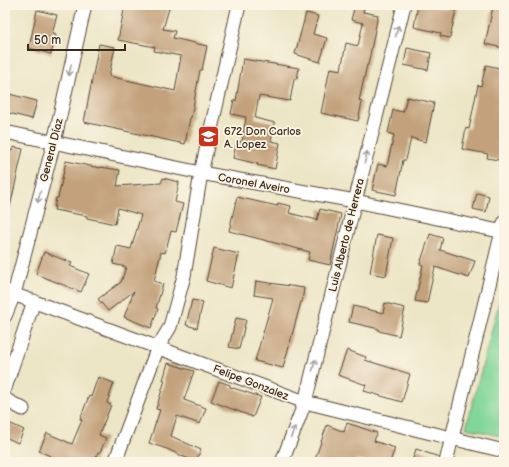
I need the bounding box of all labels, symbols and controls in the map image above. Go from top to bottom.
one-way arrow [394,25,402,38]
scale bar [28,26,125,52]
text: 50 m [34,33,61,48]
one-way arrow [66,63,74,76]
street label: General Díaz [37,116,66,183]
school or university icon: 672 Don Carlos A. Lopez [195,124,221,150]
place label: 672 Don Carlos A. Lopez [224,125,302,151]
one-way arrow [363,151,370,164]
street label: Coronel Aveiro [217,171,291,196]
street label: Luis Alberto de Herrera [326,177,367,293]
one-way arrow [35,190,43,203]
one-way arrow [311,358,318,371]
street label: Felipe Gonzalez [211,362,291,403]
one-way arrow [290,427,298,439]

